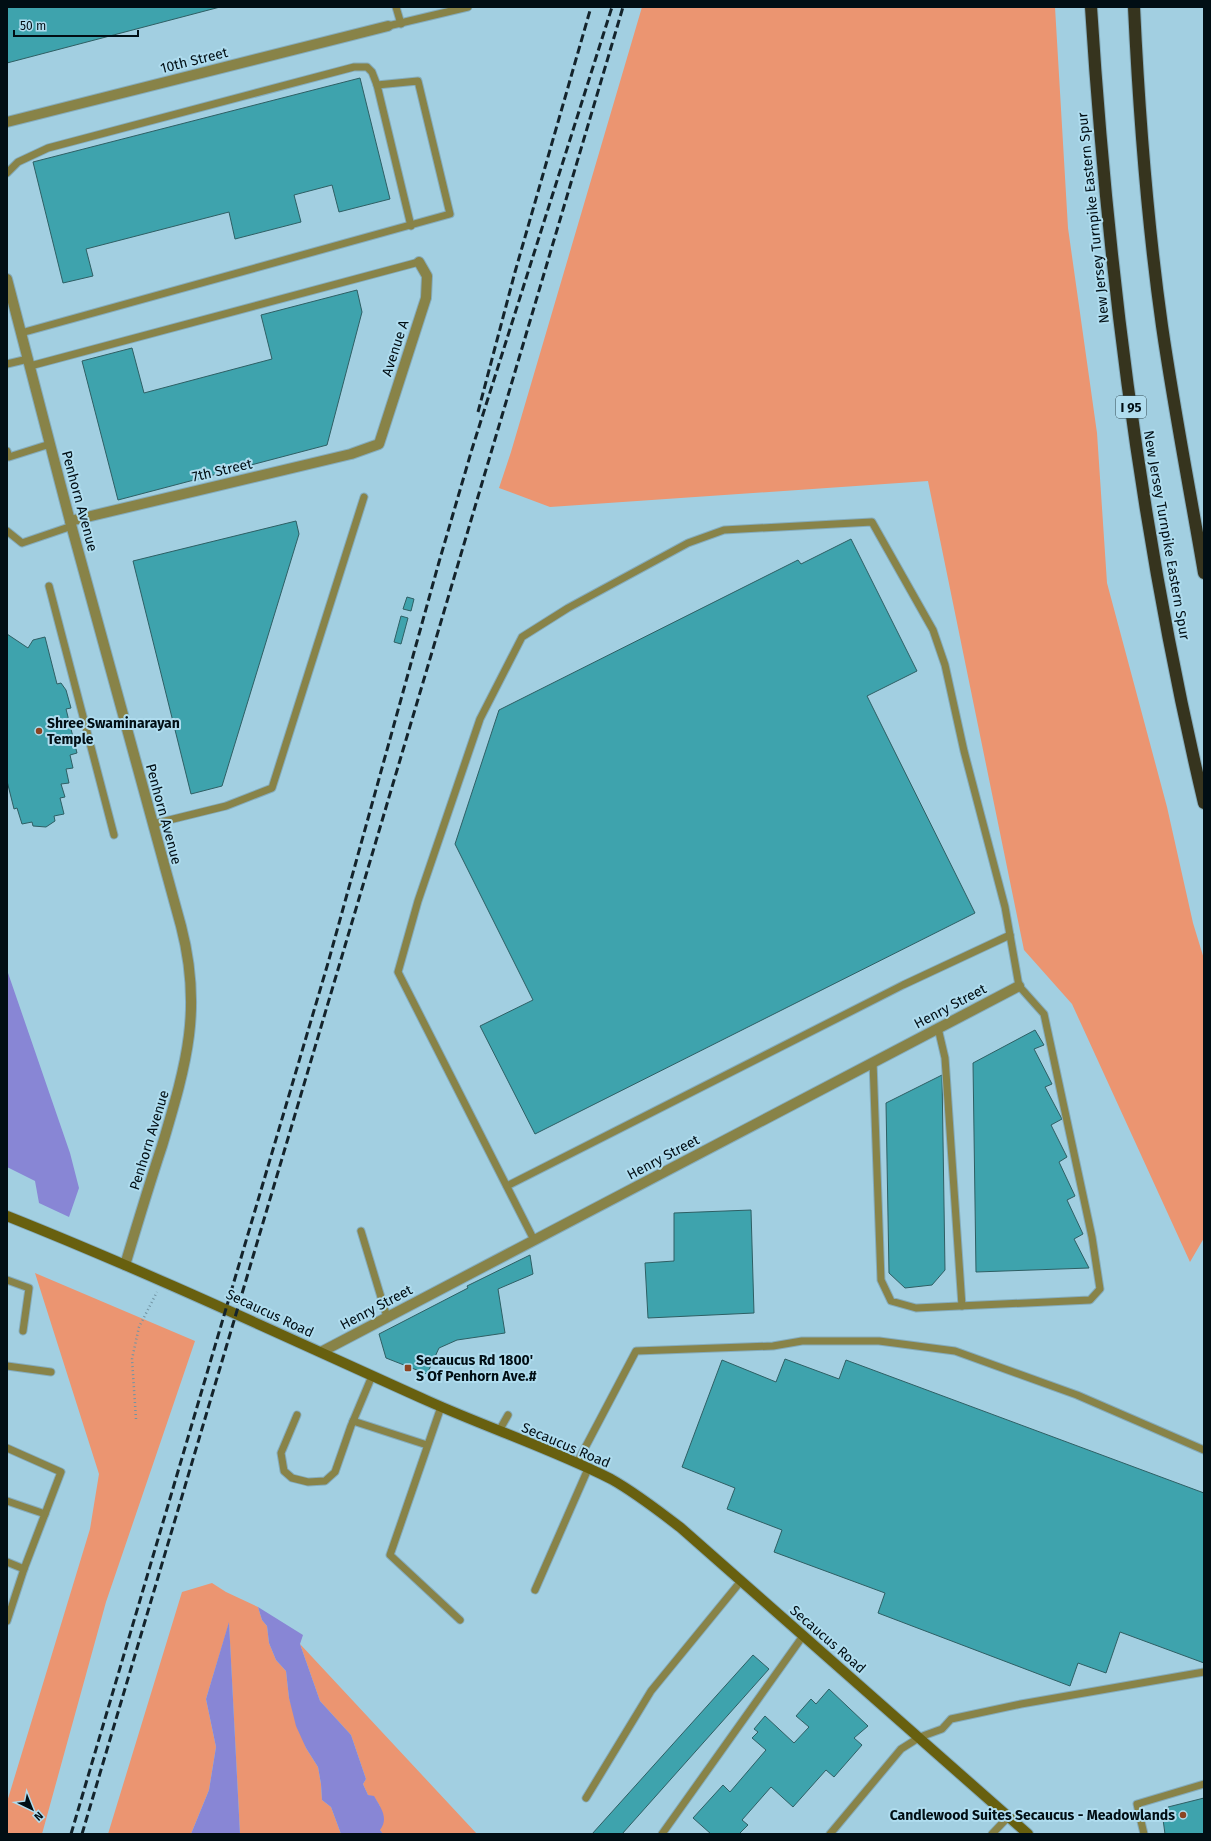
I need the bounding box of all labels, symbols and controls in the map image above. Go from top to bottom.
scale bar [14,12,138,38]
text: 50 m [20,19,46,33]
street label: 10th Street [159,44,230,77]
street label: New Jersey Turnpike Eastern Spur [1074,111,1113,324]
street label: Avenue A [378,318,413,378]
road number: I 95 [1116,396,1146,418]
street label: New Jersey Turnpike Eastern Spur [1140,429,1193,642]
street label: Penhorn Avenue [58,449,101,553]
street label: 7th Street [190,455,255,486]
place label: Shree Swaminarayan Temple [47,715,180,748]
marker: Shree Swaminarayan Temple [34,726,44,736]
street label: Penhorn Avenue [142,762,185,866]
street label: Henry Street [911,980,990,1033]
street label: Penhorn Avenue [126,1088,173,1192]
street label: Henry Street [624,1131,703,1184]
street label: Henry Street [337,1281,416,1334]
street label: Secaucus Road [223,1286,316,1341]
place label: Secaucus Rd 1800' S Of Penhorn Ave.# [416,1352,537,1385]
marker: Secaucus Rd 1800' S Of Penhorn Ave.# [403,1363,413,1373]
street label: Secaucus Road [519,1419,613,1472]
street label: Secaucus Road [786,1602,869,1677]
north arrow [12,1789,52,1829]
place label: Candlewood Suites Secaucus - Meadowlands [890,1807,1175,1824]
text: N [31,1809,46,1823]
marker: Candlewood Suites Secaucus - Meadowlands [1178,1810,1188,1820]

